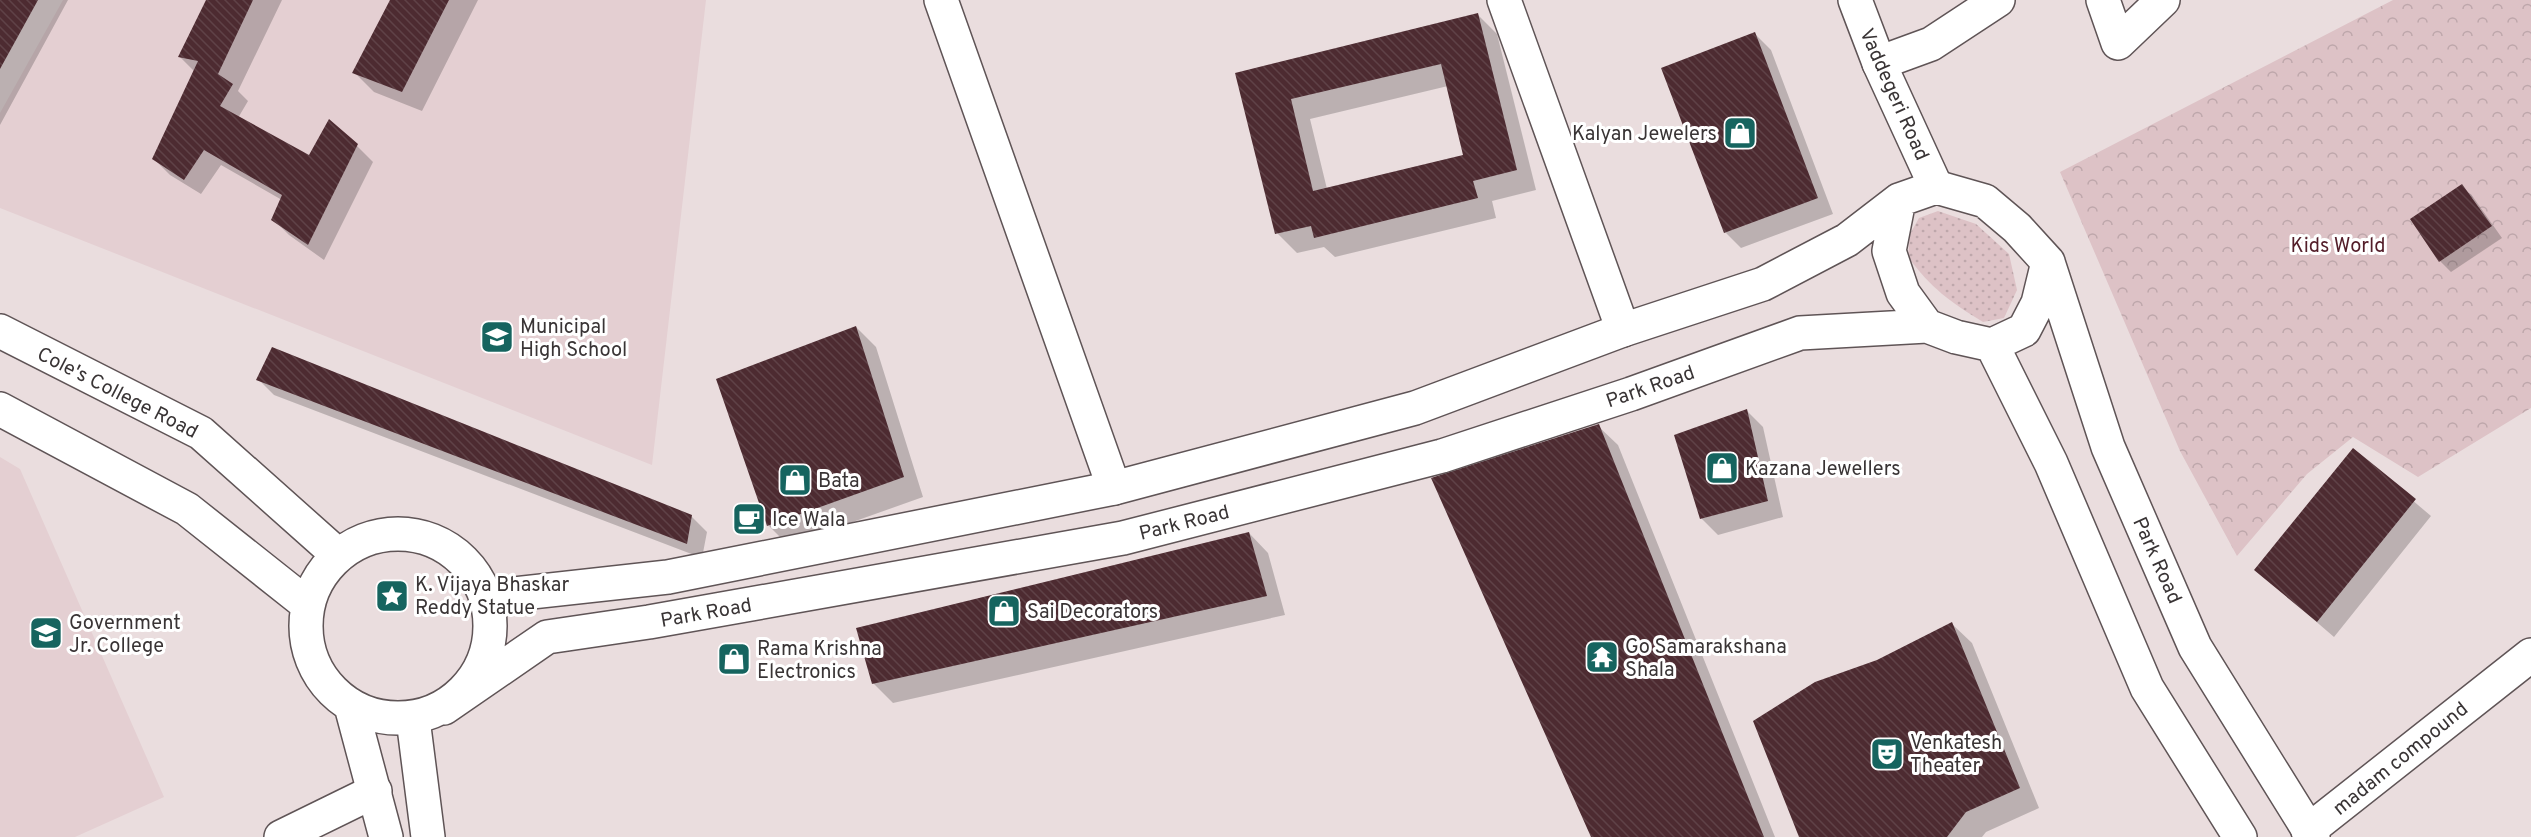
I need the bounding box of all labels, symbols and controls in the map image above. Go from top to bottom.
street label: Vaddegeri Road [1852,25,1934,165]
shop icon: Kalyan Jewelers [1722,115,1758,151]
place label: Kalyan Jewelers [1572,122,1717,148]
park label: Kids World [2291,234,2385,260]
place label: Municipal High School [520,315,627,364]
school or university icon: Municipal High School [479,319,515,355]
street label: Cole's College Road [32,342,202,446]
street label: Park Road [1603,361,1699,415]
shop icon: Kazana Jewellers [1704,450,1740,486]
place label: Kazana Jewellers [1745,457,1901,483]
shop icon: Bata [777,462,813,498]
place label: Bata [818,469,859,495]
street label: Park Road [1137,500,1232,548]
cafe icon: Ice Wala [731,501,767,537]
place label: Ice Wala [772,508,846,534]
street label: Park Road [2126,513,2187,608]
place label: K. Vijaya Bhaskar Reddy Statue [415,573,570,622]
place icon: K. Vijaya Bhaskar Reddy Statue [374,578,410,614]
street label: Park Road [659,593,754,635]
shop icon: Sai Decorators [986,593,1022,629]
place label: Sai Decorators [1027,600,1158,626]
place label: Government Jr. College [69,611,181,660]
school or university icon: Government Jr. College [28,615,64,651]
place label: Go Samarakshana Shala [1625,635,1787,684]
place label: Rama Krishna Electronics [757,637,882,686]
temple icon: Go Samarakshana Shala [1584,639,1620,675]
shop icon: Rama Krishna Electronics [716,641,752,677]
street label: madam compound [2328,697,2474,822]
place label: Venkatesh Theater [1910,731,2002,780]
theatre icon: Venkatesh Theater [1869,736,1905,772]

